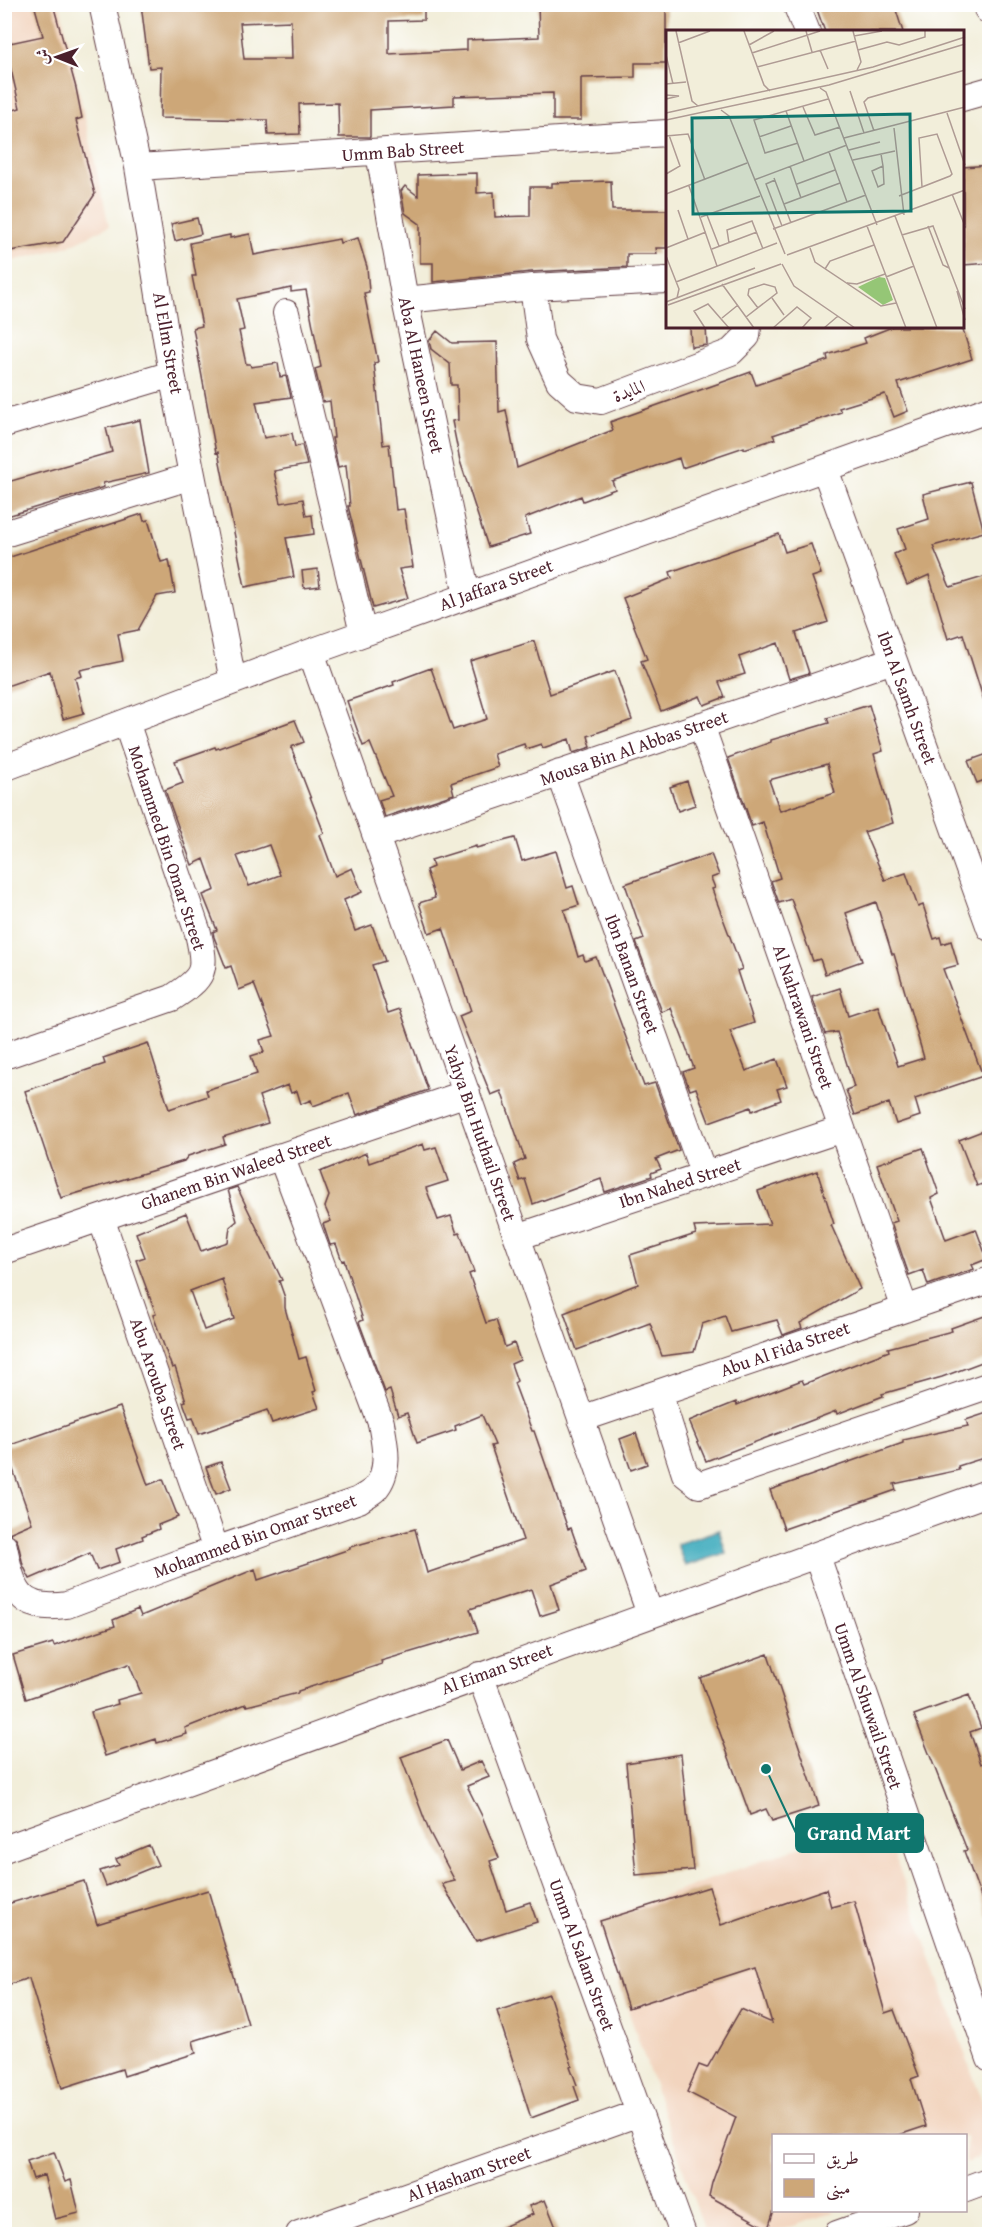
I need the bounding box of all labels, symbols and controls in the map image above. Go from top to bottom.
north arrow [27,27,87,87]
inset map [666,30,964,328]
text: ش [30,49,54,65]
street label: Umm Bab Street [341,133,466,168]
street label: Al Ellm Street [146,290,191,397]
street label: Aba Al Haneen Street [392,294,451,456]
street label: المايدة [609,372,649,409]
street label: Al Jaffara Street [435,551,557,618]
street label: Ibn Al Samh Street [871,627,944,769]
street label: Mousa Bin Al Abbas Street [536,702,732,792]
street label: Mohammed Bin Omar Street [122,742,214,955]
street label: Ibn Banan Street [598,910,667,1038]
street label: Al Nahrawani Street [766,941,841,1093]
street label: Yahya Bin Huthail Street [438,1041,524,1225]
street label: Ghanem Bin Waleed Street [137,1126,335,1217]
street label: Ibn Nahed Street [615,1150,745,1215]
street label: Abu Arouba Street [123,1314,194,1454]
street label: Abu Al Fida Street [716,1314,854,1383]
street label: Mohammed Bin Omar Street [149,1486,361,1585]
street label: Umm Al Shuwail Street [827,1619,910,1793]
street label: Al Eiman Street [437,1636,557,1701]
callout: Grand Mart [796,1814,923,1852]
text: Grand Mart [807,1818,911,1847]
street label: Umm Al Salam Street [542,1875,623,2035]
legend [772,2134,967,2212]
street label: Al Hasham Street [403,2138,535,2209]
text: طريق [826,2144,859,2171]
text: مبنى [826,2174,851,2201]

